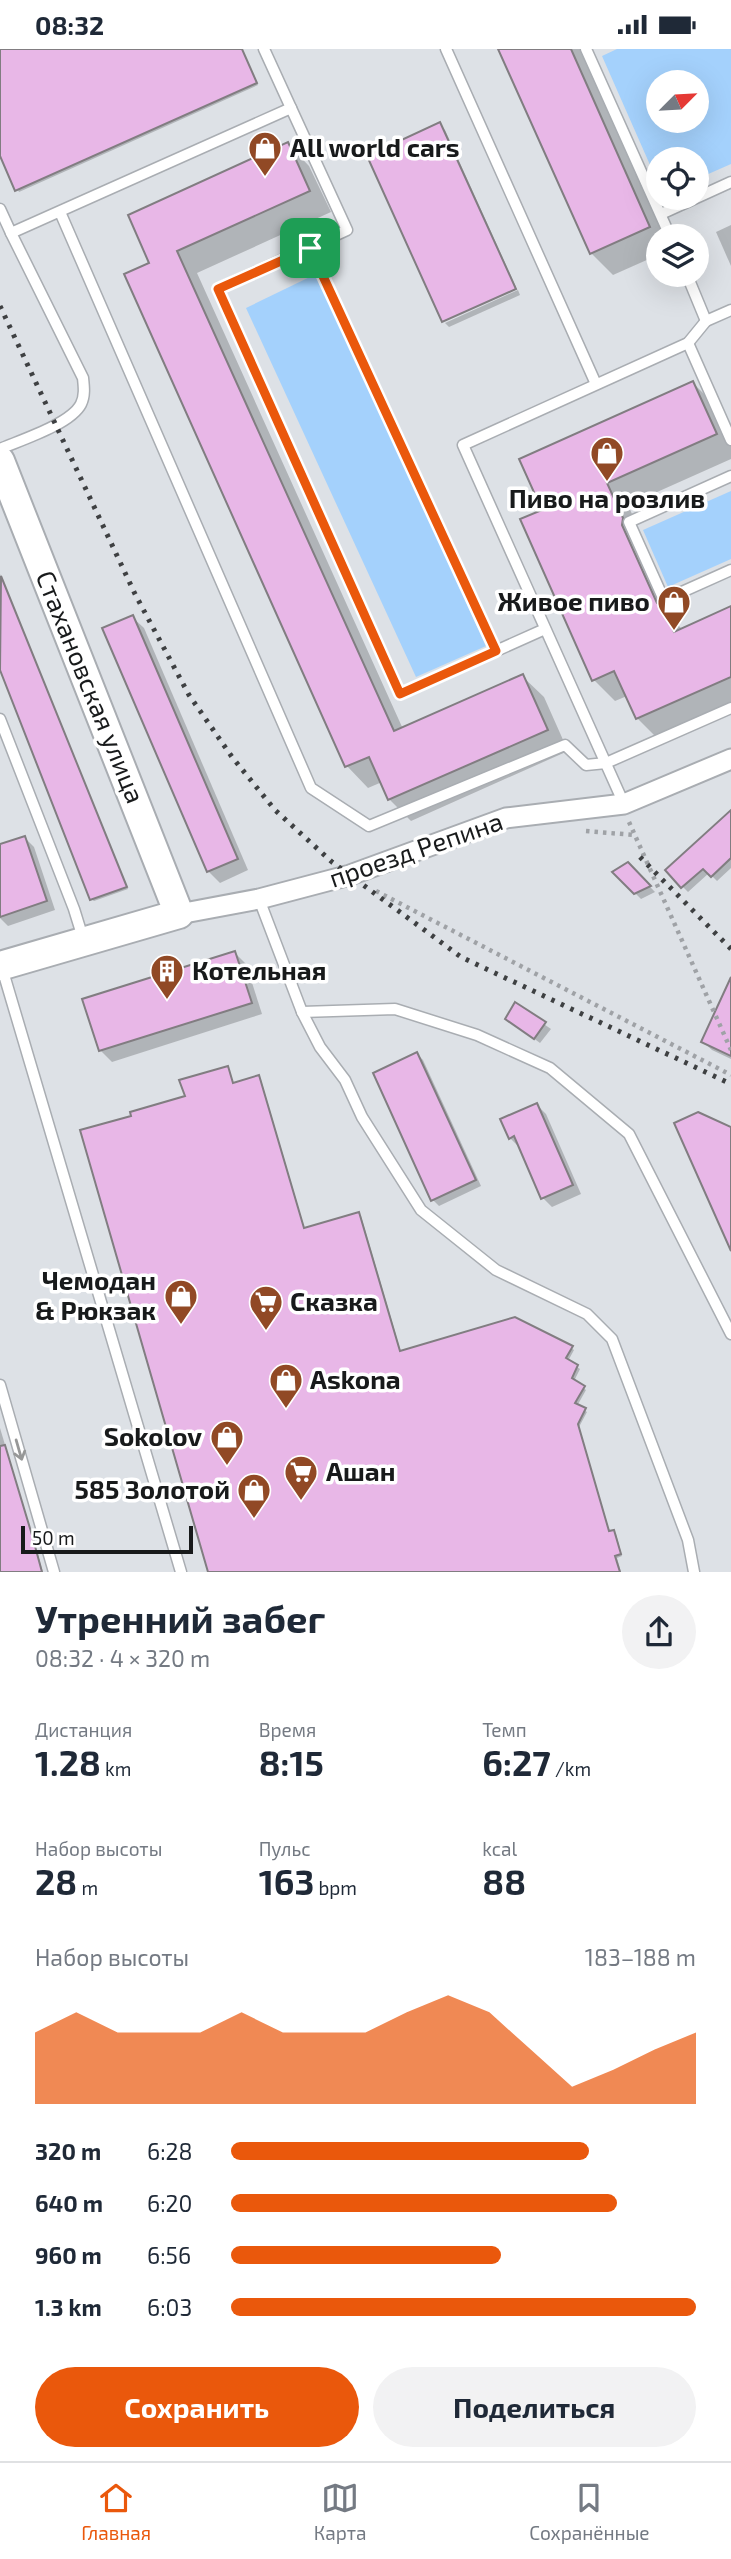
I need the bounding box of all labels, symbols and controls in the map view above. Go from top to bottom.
text: 08:32 [35,9,104,40]
north arrow [646,70,709,133]
map controls [646,70,709,287]
shop icon: All world cars [246,129,284,178]
place label: All world cars [290,131,460,162]
button: locate [646,147,709,210]
pin [280,218,340,278]
button: layers [646,224,709,287]
icon: arrive [291,229,329,267]
shop icon: Пиво на розлив [588,434,626,483]
place label: Пиво на розлив [509,482,705,513]
street label: Стахановская улица [30,566,152,808]
shop icon: Живое пиво [655,583,693,632]
place label: Живое пиво [497,585,650,616]
street label: проезд Репина [325,804,506,893]
building icon: Котельная [148,952,186,1001]
place label: Котельная [192,954,326,985]
place label: Чемодан & Рюкзак [35,1264,156,1325]
shop icon: Чемодан & Рюкзак [162,1277,200,1326]
supermarket icon: Сказка [247,1283,285,1332]
place label: Сказка [290,1285,378,1316]
shop icon: Askona [267,1361,305,1410]
place label: Askona [310,1363,401,1394]
shop icon: Sokolov [208,1418,246,1467]
place label: Sokolov [104,1420,202,1451]
one-way arrow [13,1438,26,1461]
supermarket icon: Ашан [282,1453,320,1502]
place label: Ашан [326,1455,395,1486]
shop icon: 585 Золотой [235,1471,273,1520]
place label: 585 Золотой [74,1473,230,1504]
scale bar [21,1523,192,1555]
text: 50 m [32,1526,75,1549]
text: Утренний забег [35,1595,325,1641]
button: share [622,1595,696,1669]
text: 08:32 · 4 × 320 m [35,1644,210,1672]
text: Дистанция [35,1718,132,1741]
text: Время [259,1718,316,1741]
text: Темп [482,1718,527,1741]
text: 1.28 [35,1741,101,1783]
text: 8:15 [259,1741,324,1783]
text: 6:27 [482,1741,551,1783]
text: km [101,1757,131,1780]
text: /km [551,1757,591,1780]
text: Набор высоты [35,1837,162,1860]
text: Пульс [259,1837,311,1860]
text: kcal [482,1837,517,1860]
text: 28 [35,1860,77,1902]
text: 163 [259,1860,314,1902]
text: 88 [482,1860,526,1902]
text: m [77,1876,98,1899]
text: bpm [314,1876,357,1899]
text: Набор высоты [35,1943,189,1971]
text: 183–188 m [585,1943,696,1971]
text: 320 m [35,2137,101,2165]
text: 6:28 [147,2137,192,2165]
text: 640 m [35,2189,103,2217]
text: 6:20 [147,2189,192,2217]
text: 960 m [35,2241,102,2269]
text: 6:56 [147,2241,191,2269]
text: 1.3 km [35,2293,102,2321]
text: 6:03 [147,2293,192,2321]
button: Сохранить [35,2367,359,2447]
button: Поделиться [373,2367,696,2447]
tab: Главная [81,2479,151,2544]
tab: Карта [314,2479,367,2544]
tab: Сохранённые [529,2479,650,2544]

